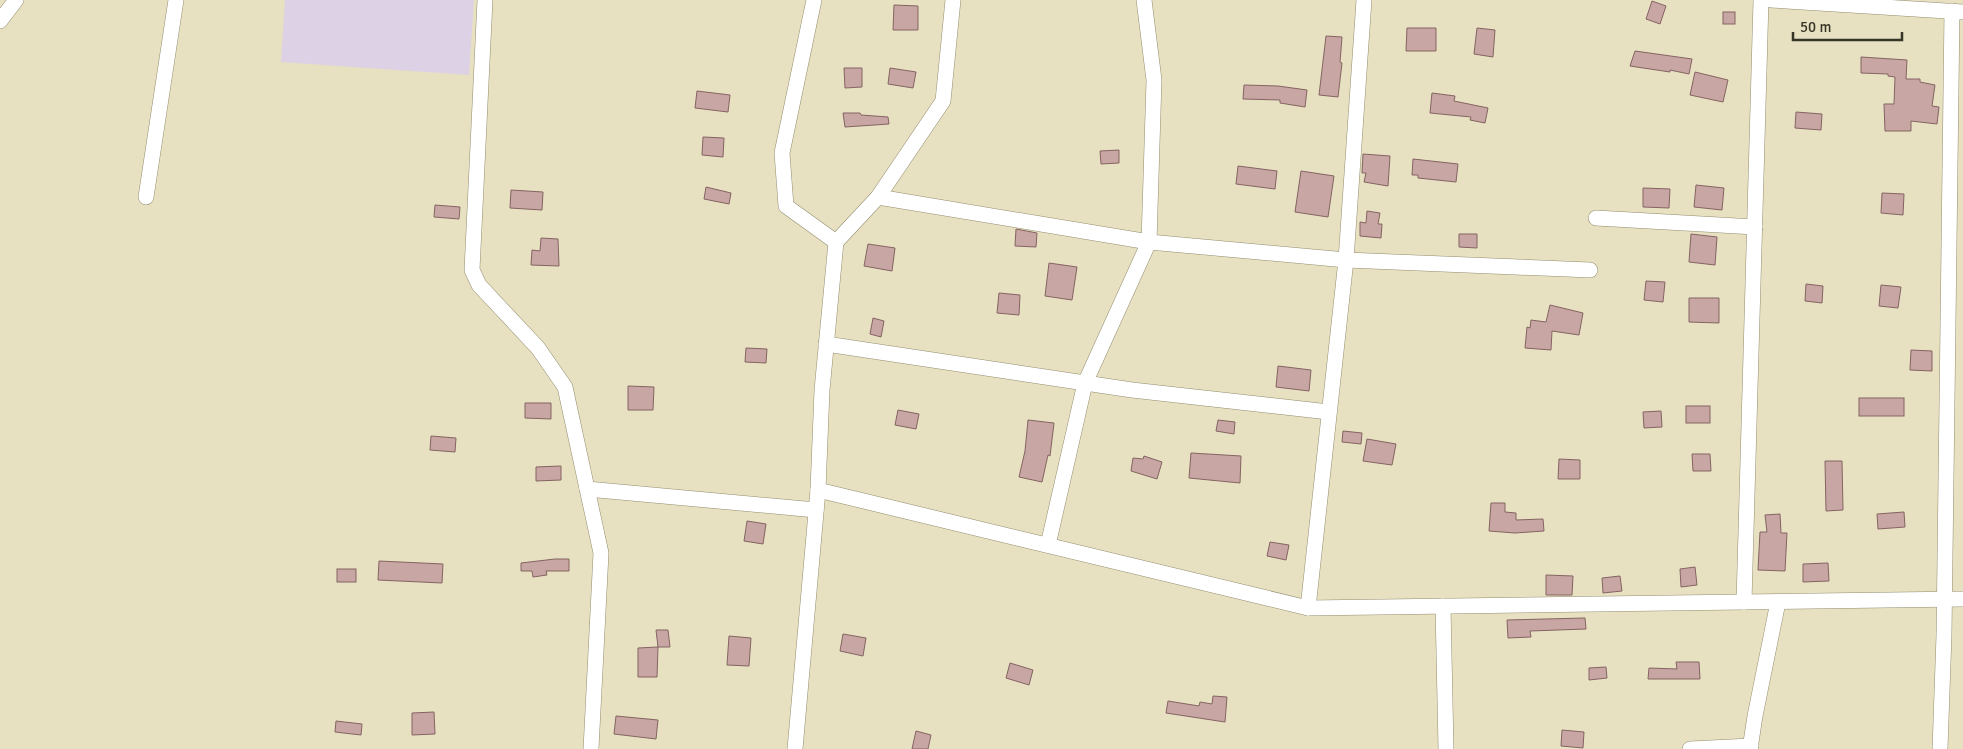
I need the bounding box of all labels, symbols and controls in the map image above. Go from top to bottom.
scale bar [1793,10,1902,42]
text: 50 m [1800,18,1831,36]

